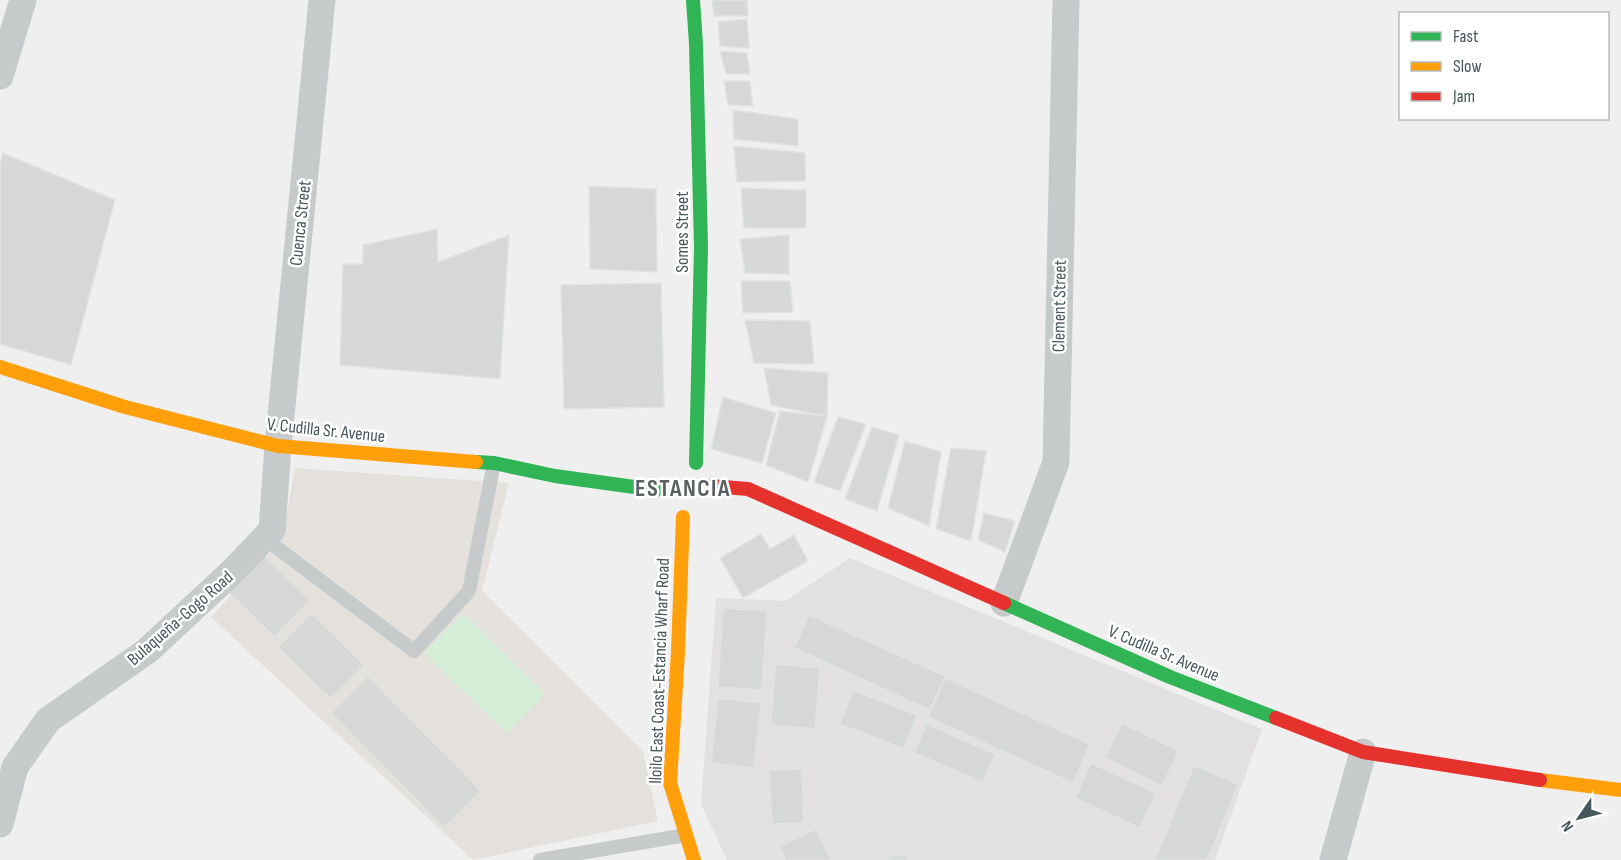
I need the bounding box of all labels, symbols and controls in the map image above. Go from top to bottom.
legend [1399,12,1609,120]
text: Fast [1453,26,1479,47]
text: Slow [1453,56,1482,77]
text: Jam [1452,86,1475,107]
street label: Cuenca Street [286,179,315,267]
street label: Somes Street [672,191,693,273]
street label: Clement Street [1048,259,1071,352]
street label: V. Cudilla Sr. Avenue [266,414,386,447]
district label: ESTANCIA [635,474,731,503]
street label: Iloilo East Coast-Estancia Wharf Road [645,558,674,784]
street label: Bulaqueña-Gogo Road [123,567,237,670]
street label: V. Cudilla Sr. Avenue [1105,621,1222,686]
north arrow [1549,788,1609,848]
text: N [1558,817,1578,835]

